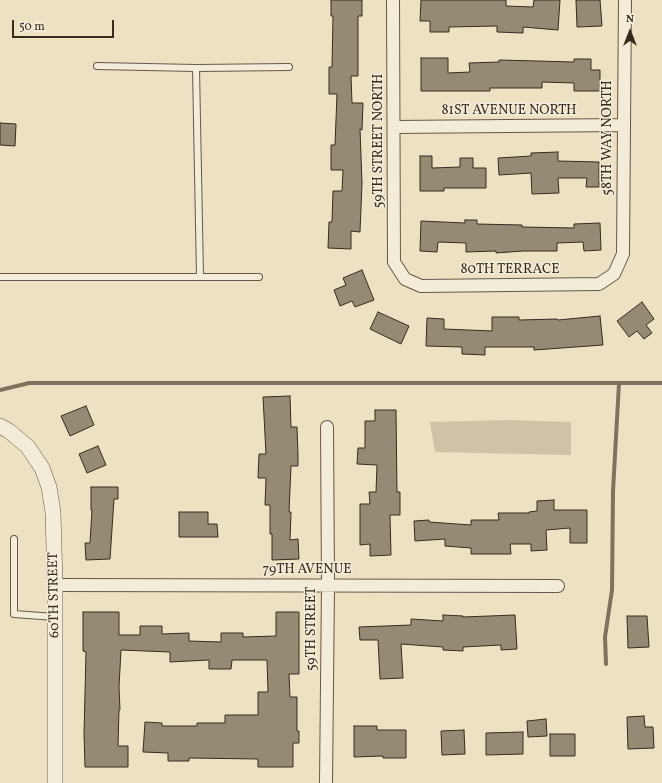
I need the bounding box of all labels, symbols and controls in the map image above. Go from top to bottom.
scale bar [14,12,116,38]
north arrow [610,12,650,52]
text: N [626,12,634,27]
text: 50 m [19,19,45,35]
street label: 59TH STREET NORTH [371,74,387,208]
street label: 58TH WAY NORTH [600,80,616,196]
street label: 81ST AVENUE NORTH [441,103,577,119]
street label: 80TH TERRACE [460,262,560,278]
street label: 60TH STREET [46,552,64,638]
street label: 79TH AVENUE [262,562,352,578]
street label: 59TH STREET [304,587,320,671]

